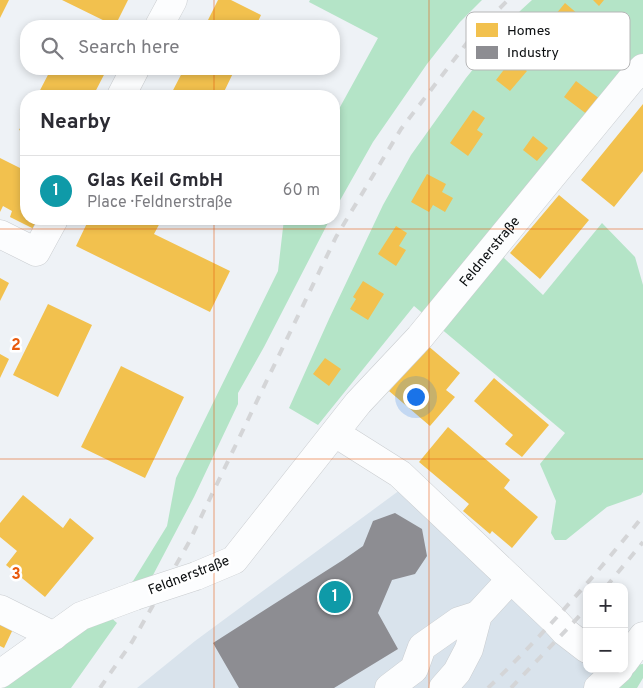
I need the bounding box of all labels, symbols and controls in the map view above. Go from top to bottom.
legend [466,12,630,70]
search box [20,20,340,75]
text: Homes [507,23,551,40]
icon: search [38,34,66,62]
text: Search here [78,36,180,60]
text: Industry [507,45,559,62]
text: Nearby [40,109,111,136]
text: Glas Keil GmbH [87,169,223,193]
text: 1 [53,181,59,201]
text: 60 m [283,181,320,201]
text: Place · Feldnerstraße [87,193,232,213]
street label: Feldnerstraße [456,213,524,290]
text: 2 [11,336,21,356]
your location [403,384,429,410]
street label: Feldnerstraße [146,553,232,599]
text: 3 [11,565,21,585]
pin: 1 [319,578,351,616]
map controls [583,583,628,673]
button: + [583,583,628,628]
button: − [583,628,628,673]

